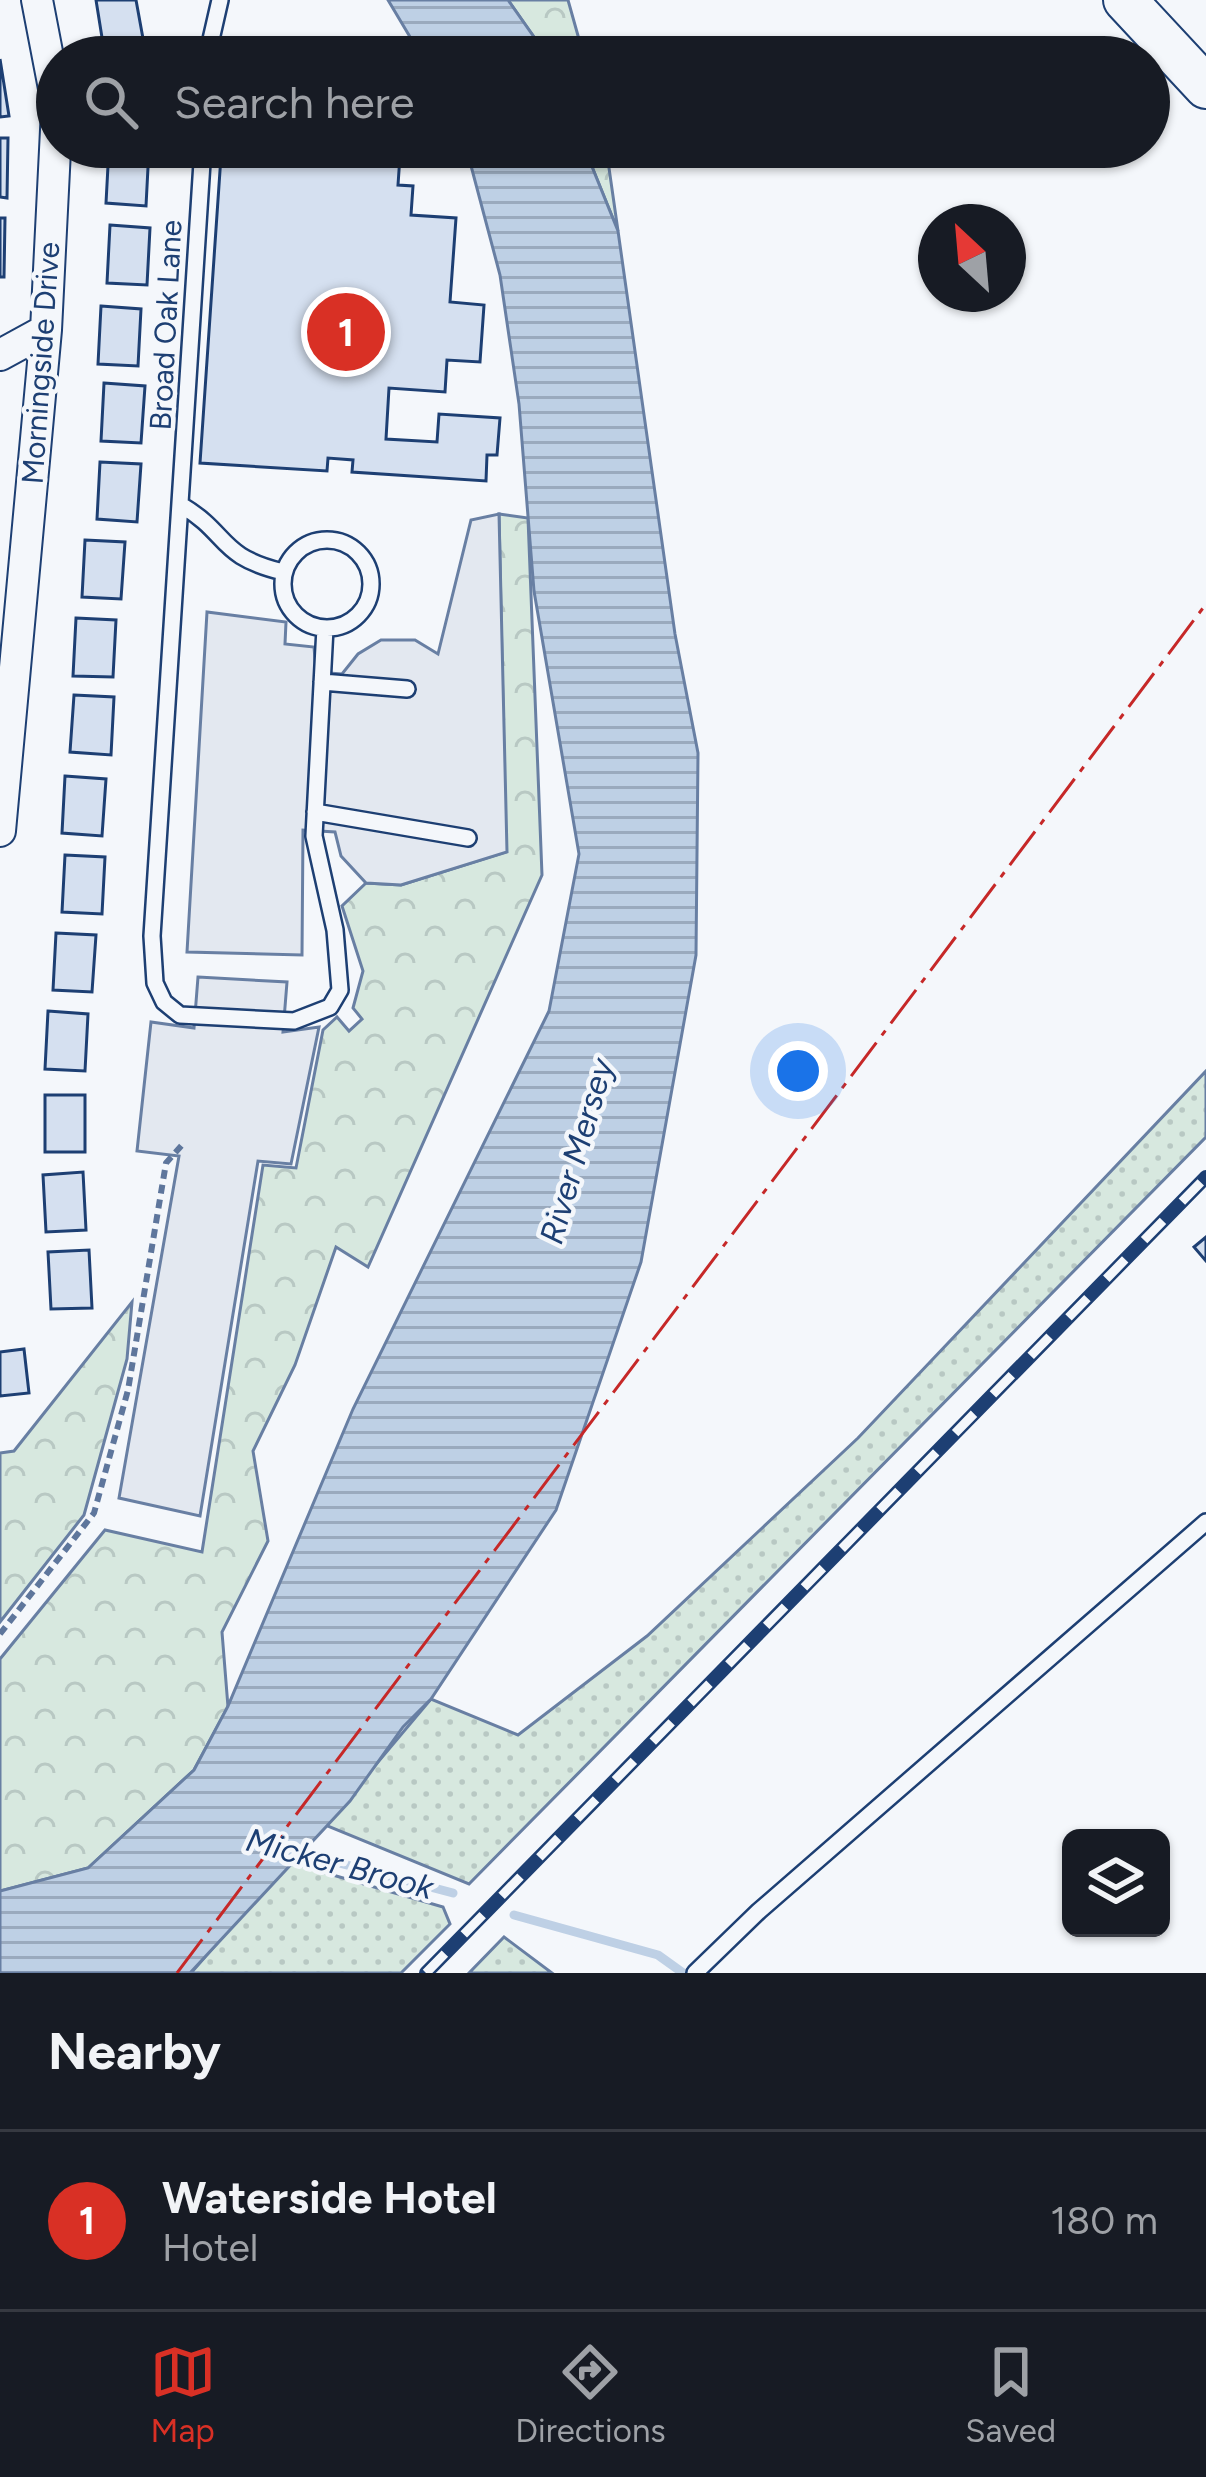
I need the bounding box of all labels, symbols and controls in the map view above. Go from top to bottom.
search box [36,36,1170,168]
icon: search [78,69,144,135]
text: Search here [174,75,414,129]
north arrow [918,204,1026,312]
street label: Broad Oak Lane [142,219,189,431]
street label: Morningside Drive [14,241,67,485]
pin: 1 [307,287,385,377]
your location [768,1041,828,1101]
water label: River Mersey [531,1053,622,1248]
water label: Micker Brook [242,1820,439,1907]
map controls [1062,1829,1170,1937]
button: layers [1062,1829,1170,1937]
text: Nearby [48,2021,221,2082]
text: Waterside Hotel [162,2170,497,2224]
text: 1 [79,2197,95,2244]
text: 180 m [1050,2197,1158,2244]
text: Hotel [162,2224,258,2271]
tab: Map [150,2339,216,2450]
tab: Directions [515,2339,666,2450]
tab: Saved [965,2339,1056,2450]

